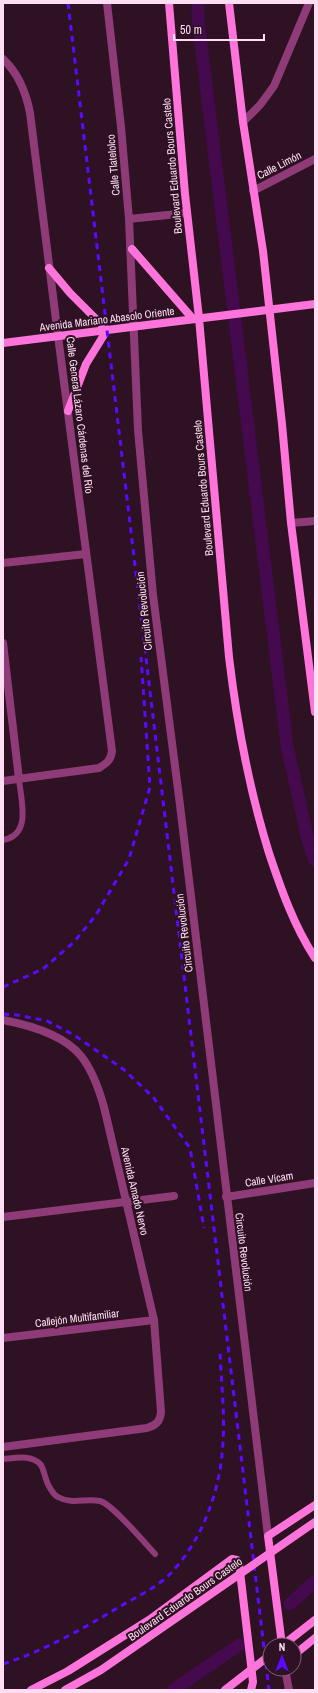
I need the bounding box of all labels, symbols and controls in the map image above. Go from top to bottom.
scale bar [174,16,264,42]
text: 50 m [180,22,202,38]
street label: Boulevard Eduardo Bours Castelo [159,97,185,235]
street label: Calle Tlatelolco [103,134,123,196]
street label: Calle Limón [254,148,304,182]
street label: Avenida Mariano Abasolo Oriente [38,304,175,334]
street label: Calle General Lázaro Cárdenas del Río [63,336,97,494]
street label: Boulevard Eduardo Bours Castelo [190,419,216,557]
street label: Circuito Revolución [133,571,155,651]
street label: Circuito Revolución [172,893,196,973]
street label: Avenida Amado Nervo [118,1145,152,1236]
street label: Calle Vícam [244,1168,294,1190]
street label: Circuito Revolución [232,1212,256,1292]
street label: Callejón Multifamiliar [34,1306,120,1330]
street label: Boulevard Eduardo Bours Castelo [125,1554,245,1644]
north arrow [262,1637,302,1677]
text: N [279,1640,285,1654]

